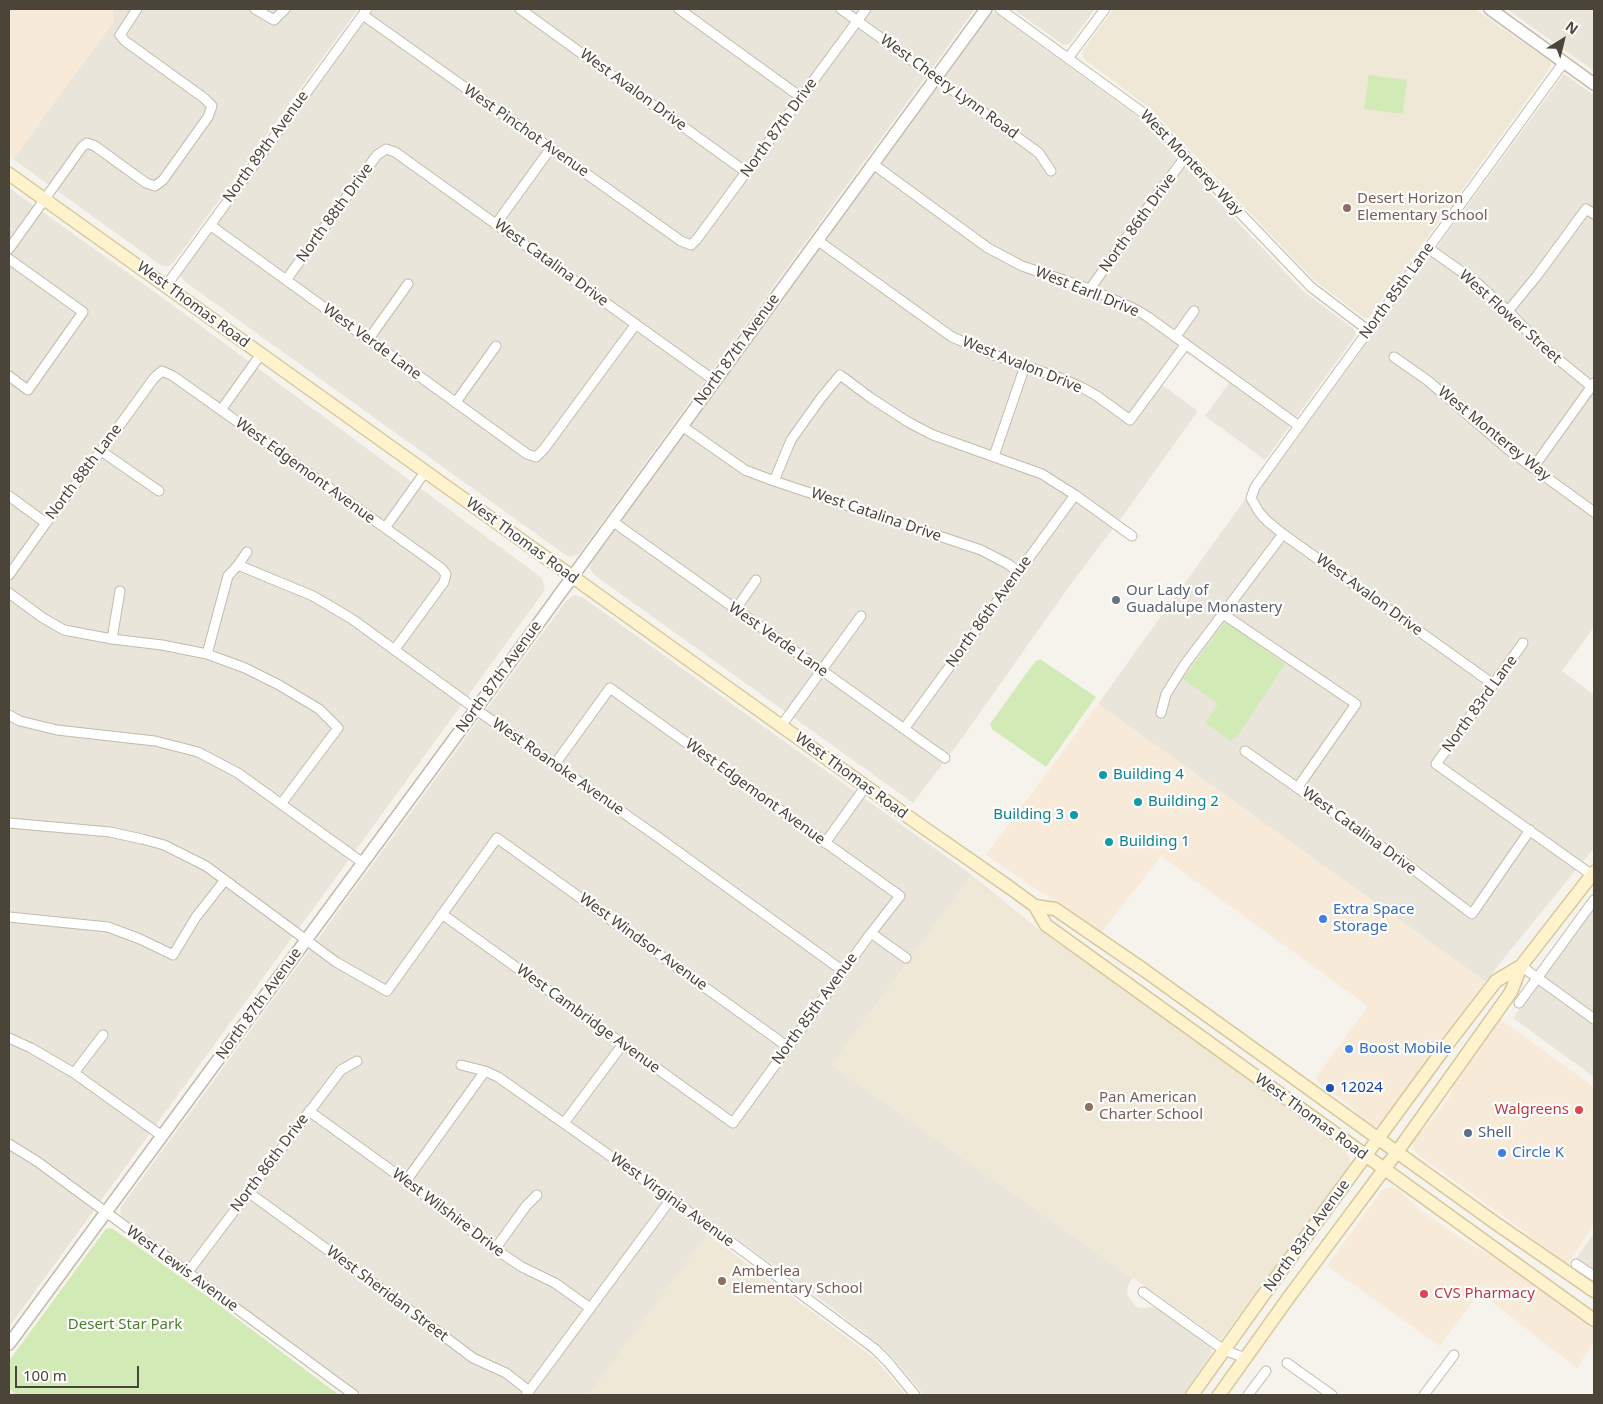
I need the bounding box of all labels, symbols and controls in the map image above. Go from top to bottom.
north arrow [1538,15,1588,65]
text: N [1562,16,1582,38]
street label: West Cheery Lynn Road [877,31,1021,143]
street label: West Avalon Drive [576,45,690,135]
street label: North 87th Drive [737,75,821,181]
street label: West Pinchot Avenue [460,81,592,181]
street label: North 89th Avenue [219,88,313,206]
street label: West Monterey Way [1136,106,1246,220]
street label: North 88th Drive [293,160,377,266]
street label: North 86th Drive [1096,170,1180,276]
place label: Desert Horizon Elementary School [1357,190,1488,225]
marker: Desert Horizon Elementary School [1341,202,1353,214]
street label: West Catalina Drive [490,216,612,310]
street label: North 85th Lane [1356,239,1438,343]
street label: West Thomas Road [133,258,253,352]
street label: West Earll Drive [1032,263,1142,321]
street label: West Flower Street [1455,266,1565,368]
street label: North 87th Avenue [690,291,784,409]
street label: West Verde Lane [319,300,425,384]
street label: West Avalon Drive [960,333,1084,397]
street label: West Monterey Way [1434,383,1554,485]
street label: West Edgemont Avenue [232,414,378,528]
street label: North 88th Lane [42,421,126,523]
street label: West Catalina Drive [808,484,944,546]
street label: West Thomas Road [462,494,582,588]
street label: West Avalon Drive [1312,550,1426,640]
street label: North 86th Avenue [942,553,1036,671]
place label: Our Lady of Guadalupe Monastery [1126,582,1282,617]
marker: Our Lady of Guadalupe Monastery [1110,594,1122,606]
street label: West Verde Lane [725,599,831,681]
street label: North 87th Avenue [452,618,546,736]
street label: North 83rd Lane [1439,652,1521,756]
street label: West Roanoke Avenue [489,715,627,819]
street label: West Thomas Road [791,729,911,823]
street label: West Edgemont Avenue [682,735,828,849]
place label: Building 4 [1113,766,1184,784]
marker: Building 4 [1097,769,1109,781]
street label: West Catalina Drive [1298,784,1420,878]
place label: Building 2 [1148,793,1219,811]
marker: Building 2 [1132,796,1144,808]
place label: Building 3 [993,806,1064,824]
marker: Building 3 [1068,809,1080,821]
place label: Building 1 [1119,833,1190,851]
marker: Building 1 [1103,836,1115,848]
street label: West Windsor Avenue [575,889,711,995]
place label: Extra Space Storage [1333,901,1414,936]
marker: Extra Space Storage [1317,913,1329,925]
street label: North 87th Avenue [212,945,306,1063]
street label: North 85th Avenue [768,950,862,1068]
street label: West Cambridge Avenue [513,961,663,1077]
place label: Boost Mobile [1359,1040,1452,1058]
marker: Boost Mobile [1343,1043,1355,1055]
street label: West Thomas Road [1251,1070,1371,1164]
place label: 12024 [1340,1079,1383,1097]
marker: 12024 [1324,1082,1336,1094]
place label: Pan American Charter School [1099,1089,1203,1124]
marker: Pan American Charter School [1083,1101,1095,1113]
place label: Walgreens [1495,1101,1569,1119]
marker: Walgreens [1573,1104,1585,1116]
street label: North 86th Drive [227,1110,313,1216]
place label: Shell [1478,1124,1512,1142]
marker: Shell [1462,1127,1474,1139]
place label: Circle K [1512,1144,1564,1162]
marker: Circle K [1496,1147,1508,1159]
street label: West Virginia Avenue [607,1149,737,1251]
street label: West Wilshire Drive [388,1165,508,1261]
street label: North 83rd Avenue [1260,1176,1354,1296]
street label: West Lewis Avenue [122,1222,242,1316]
street label: West Sheridan Street [323,1242,451,1346]
place label: Amberlea Elementary School [732,1263,863,1298]
marker: Amberlea Elementary School [716,1275,728,1287]
place label: CVS Pharmacy [1434,1285,1535,1303]
marker: CVS Pharmacy [1418,1288,1430,1300]
park label: Desert Star Park [68,1316,182,1334]
scale bar [18,1356,141,1388]
text: 100 m [23,1365,67,1385]

